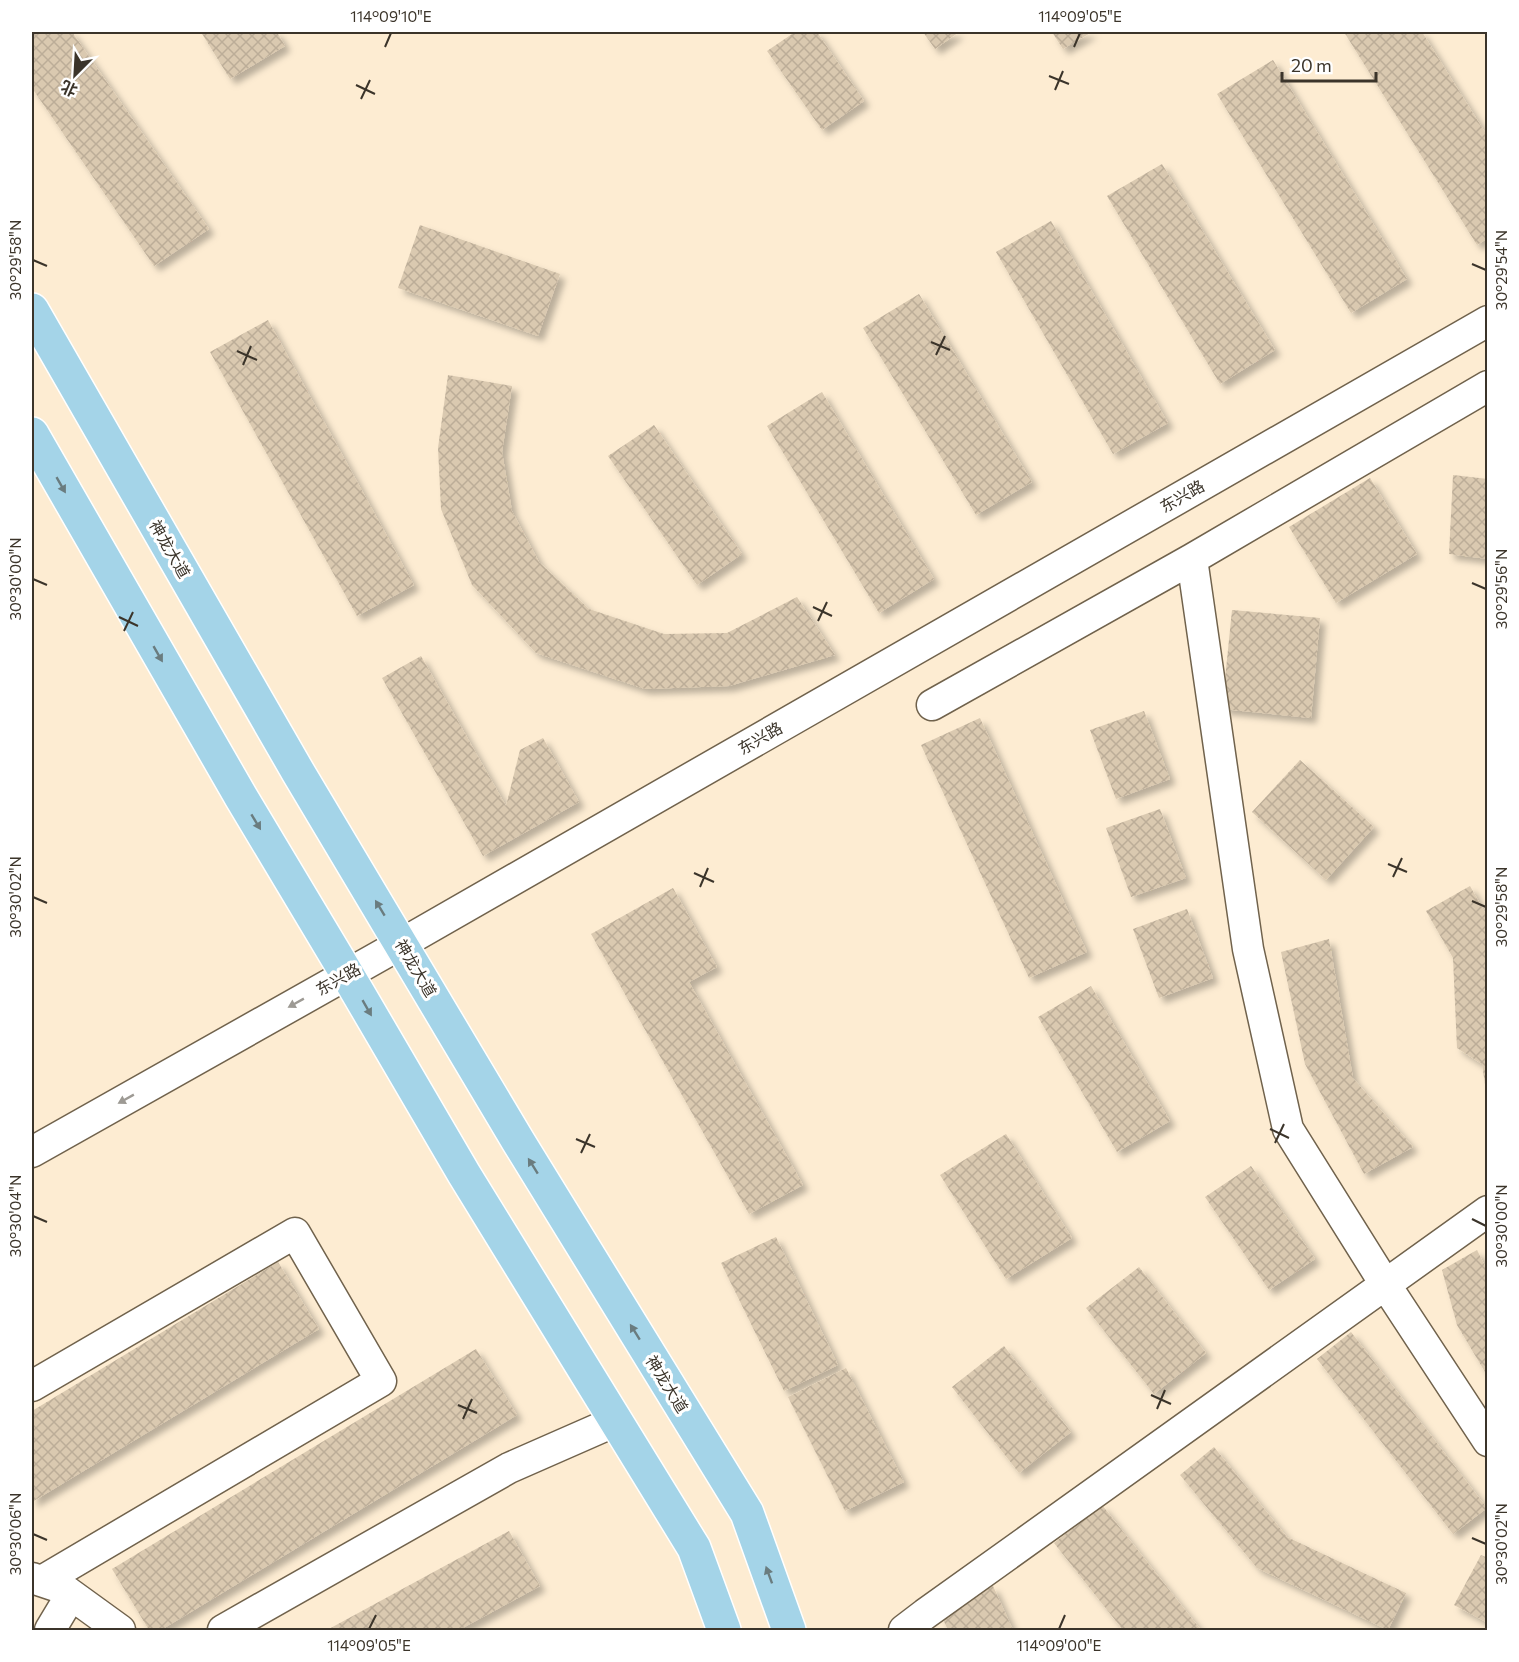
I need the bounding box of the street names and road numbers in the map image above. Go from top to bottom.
street label: 东兴路 [1156,475,1207,516]
street label: 神龙大道 [146,516,195,581]
street label: 东兴路 [734,717,785,758]
street label: 神龙大道 [392,935,441,1000]
street label: 东兴路 [312,959,363,999]
street label: 神龙大道 [642,1352,692,1416]

